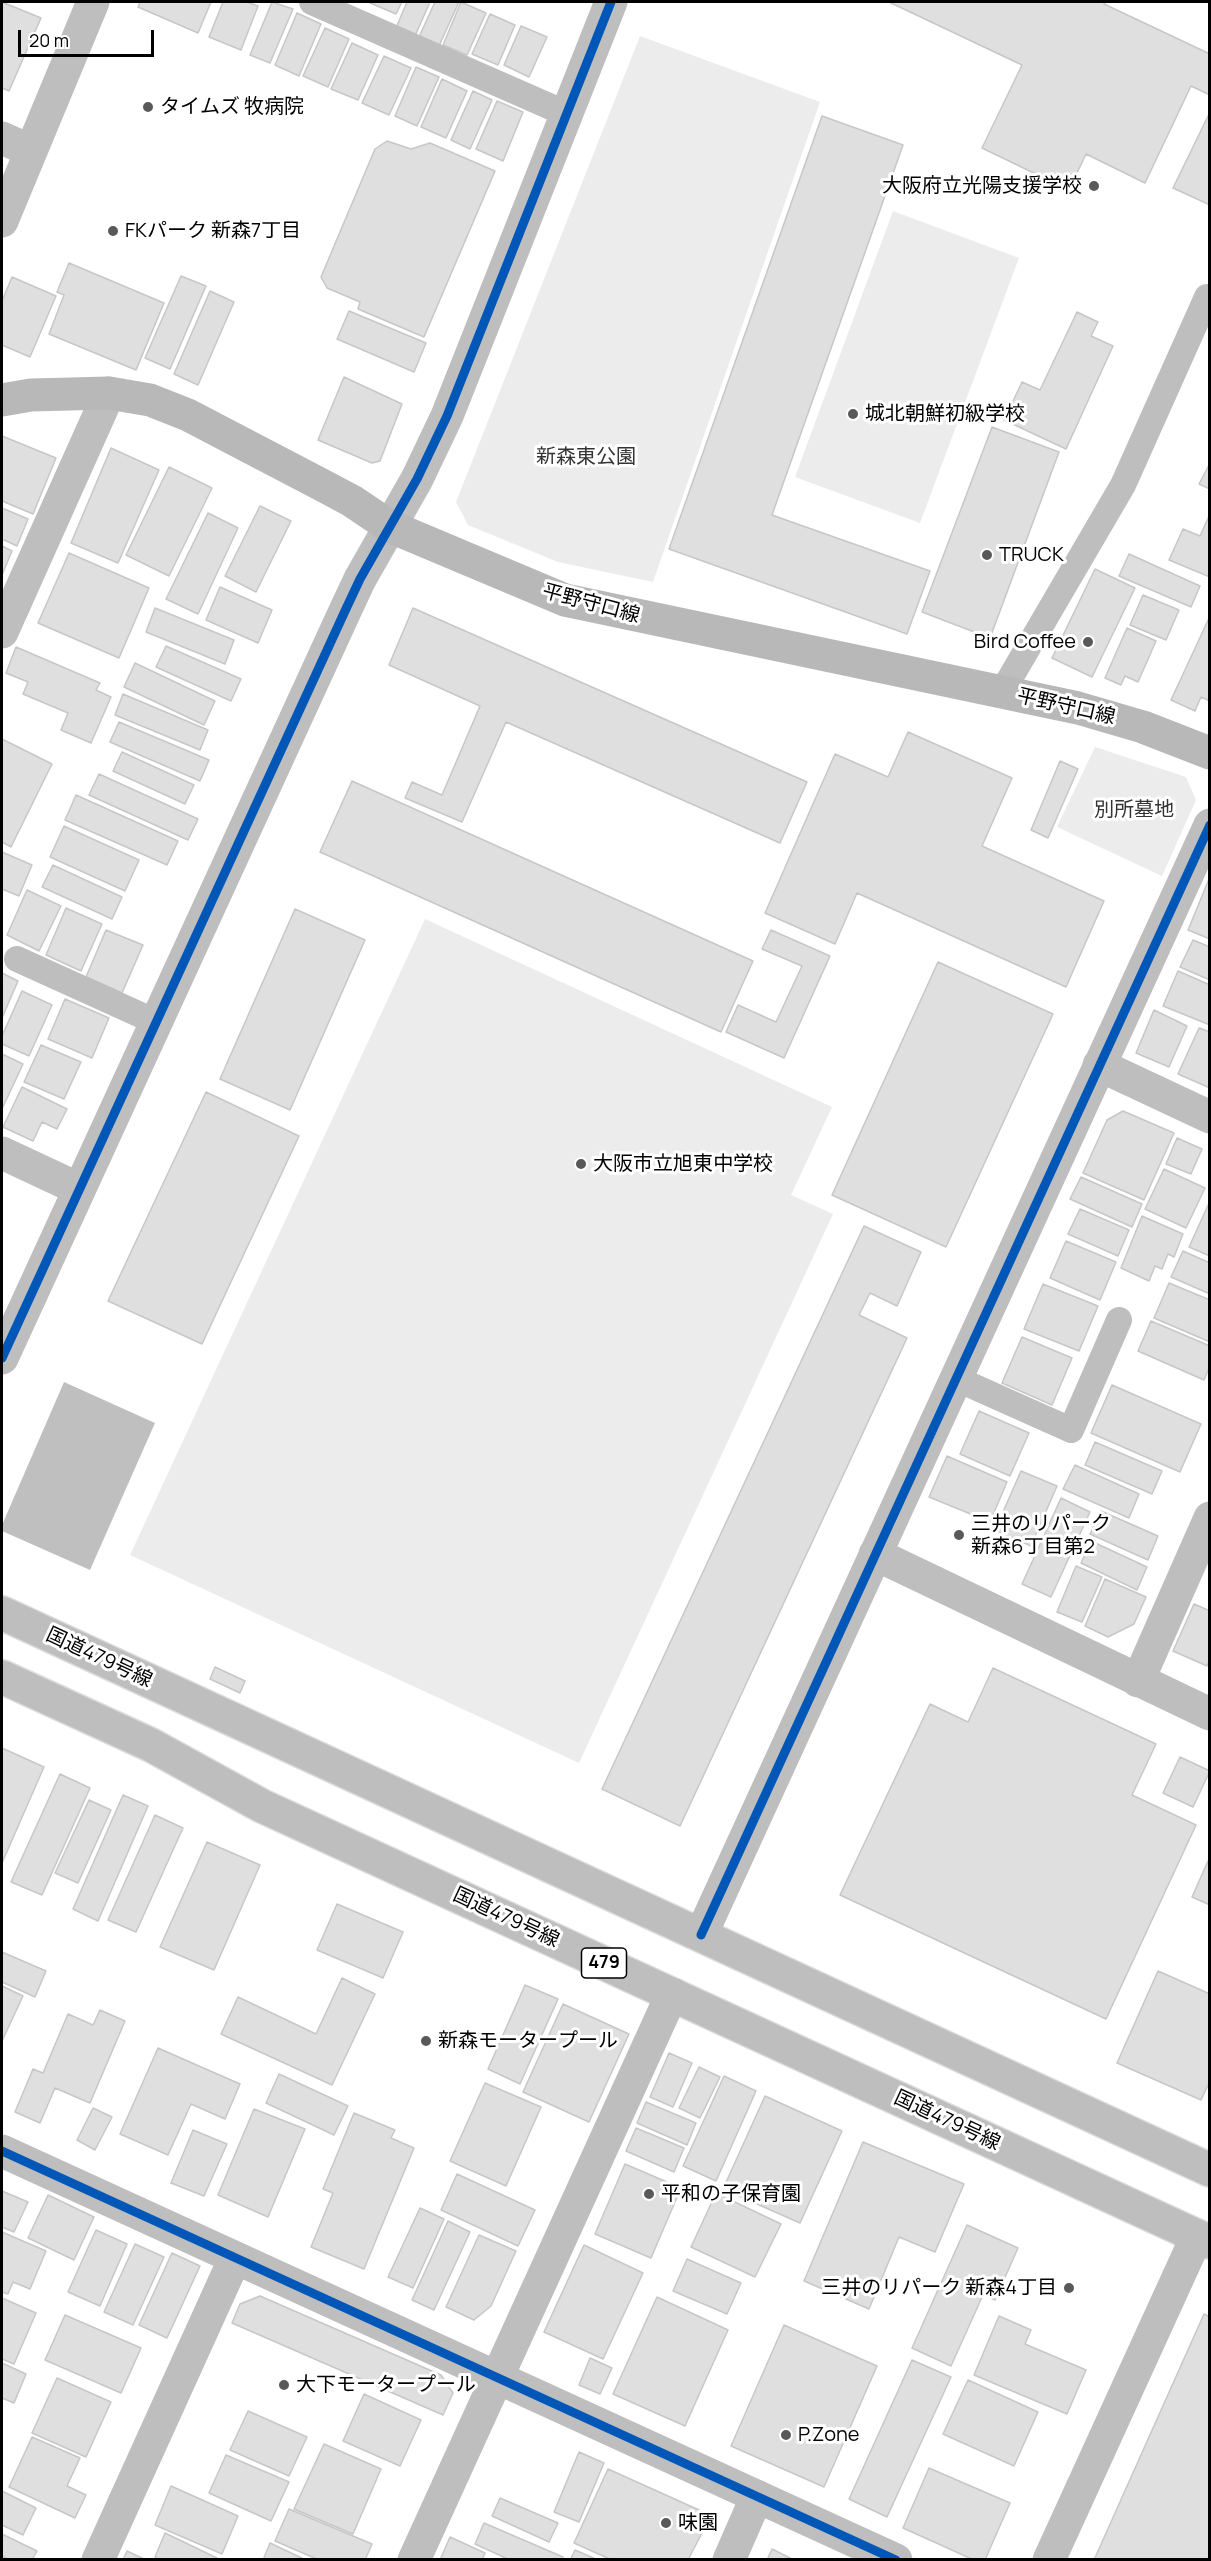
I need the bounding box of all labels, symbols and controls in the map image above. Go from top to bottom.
scale bar [21,18,158,56]
text: 20 m [29,28,69,52]
place label: タイムズ 牧病院 [160,95,304,119]
marker: タイムズ 牧病院 [141,100,155,114]
place label: 大阪府立光陽支援学校 [882,174,1082,198]
marker: 大阪府立光陽支援学校 [1087,179,1101,193]
place label: FKパーク 新森7丁目 [125,219,301,243]
marker: FKパーク 新森7丁目 [106,224,120,238]
place label: 城北朝鮮初級学校 [865,402,1025,426]
marker: 城北朝鮮初級学校 [846,407,860,421]
park label: 新森東公園 [536,445,636,469]
place label: TRUCK [999,543,1064,567]
marker: TRUCK [980,548,994,562]
street label: 平野守口線 [540,579,642,629]
place label: Bird Coffee [974,630,1076,654]
marker: Bird Coffee [1081,635,1095,649]
street label: 平野守口線 [1015,684,1117,730]
park label: 別所墓地 [1094,798,1174,822]
place label: 大阪市立旭東中学校 [593,1152,773,1176]
marker: 大阪市立旭東中学校 [574,1157,588,1171]
place label: 三井のリパーク 新森6丁目第2 [971,1512,1111,1559]
marker: 三井のリパーク 新森6丁目第2 [952,1528,966,1542]
street label: 国道479号線 [42,1623,156,1693]
street label: 国道479号線 [449,1883,563,1953]
road number: 479 [582,1948,626,1978]
place label: 新森モータープール [438,2029,618,2053]
marker: 新森モータープール [419,2034,433,2048]
street label: 国道479号線 [890,2086,1004,2156]
place label: 平和の子保育園 [661,2182,801,2206]
marker: 平和の子保育園 [642,2187,656,2201]
place label: 三井のリパーク 新森4丁目 [821,2276,1057,2300]
marker: 三井のリパーク 新森4丁目 [1062,2281,1076,2295]
place label: 大下モータープール [296,2373,476,2397]
marker: 大下モータープール [277,2378,291,2392]
place label: P.Zone [798,2423,860,2447]
marker: P.Zone [779,2428,793,2442]
place label: 味園 [678,2511,718,2535]
marker: 味園 [659,2516,673,2530]

